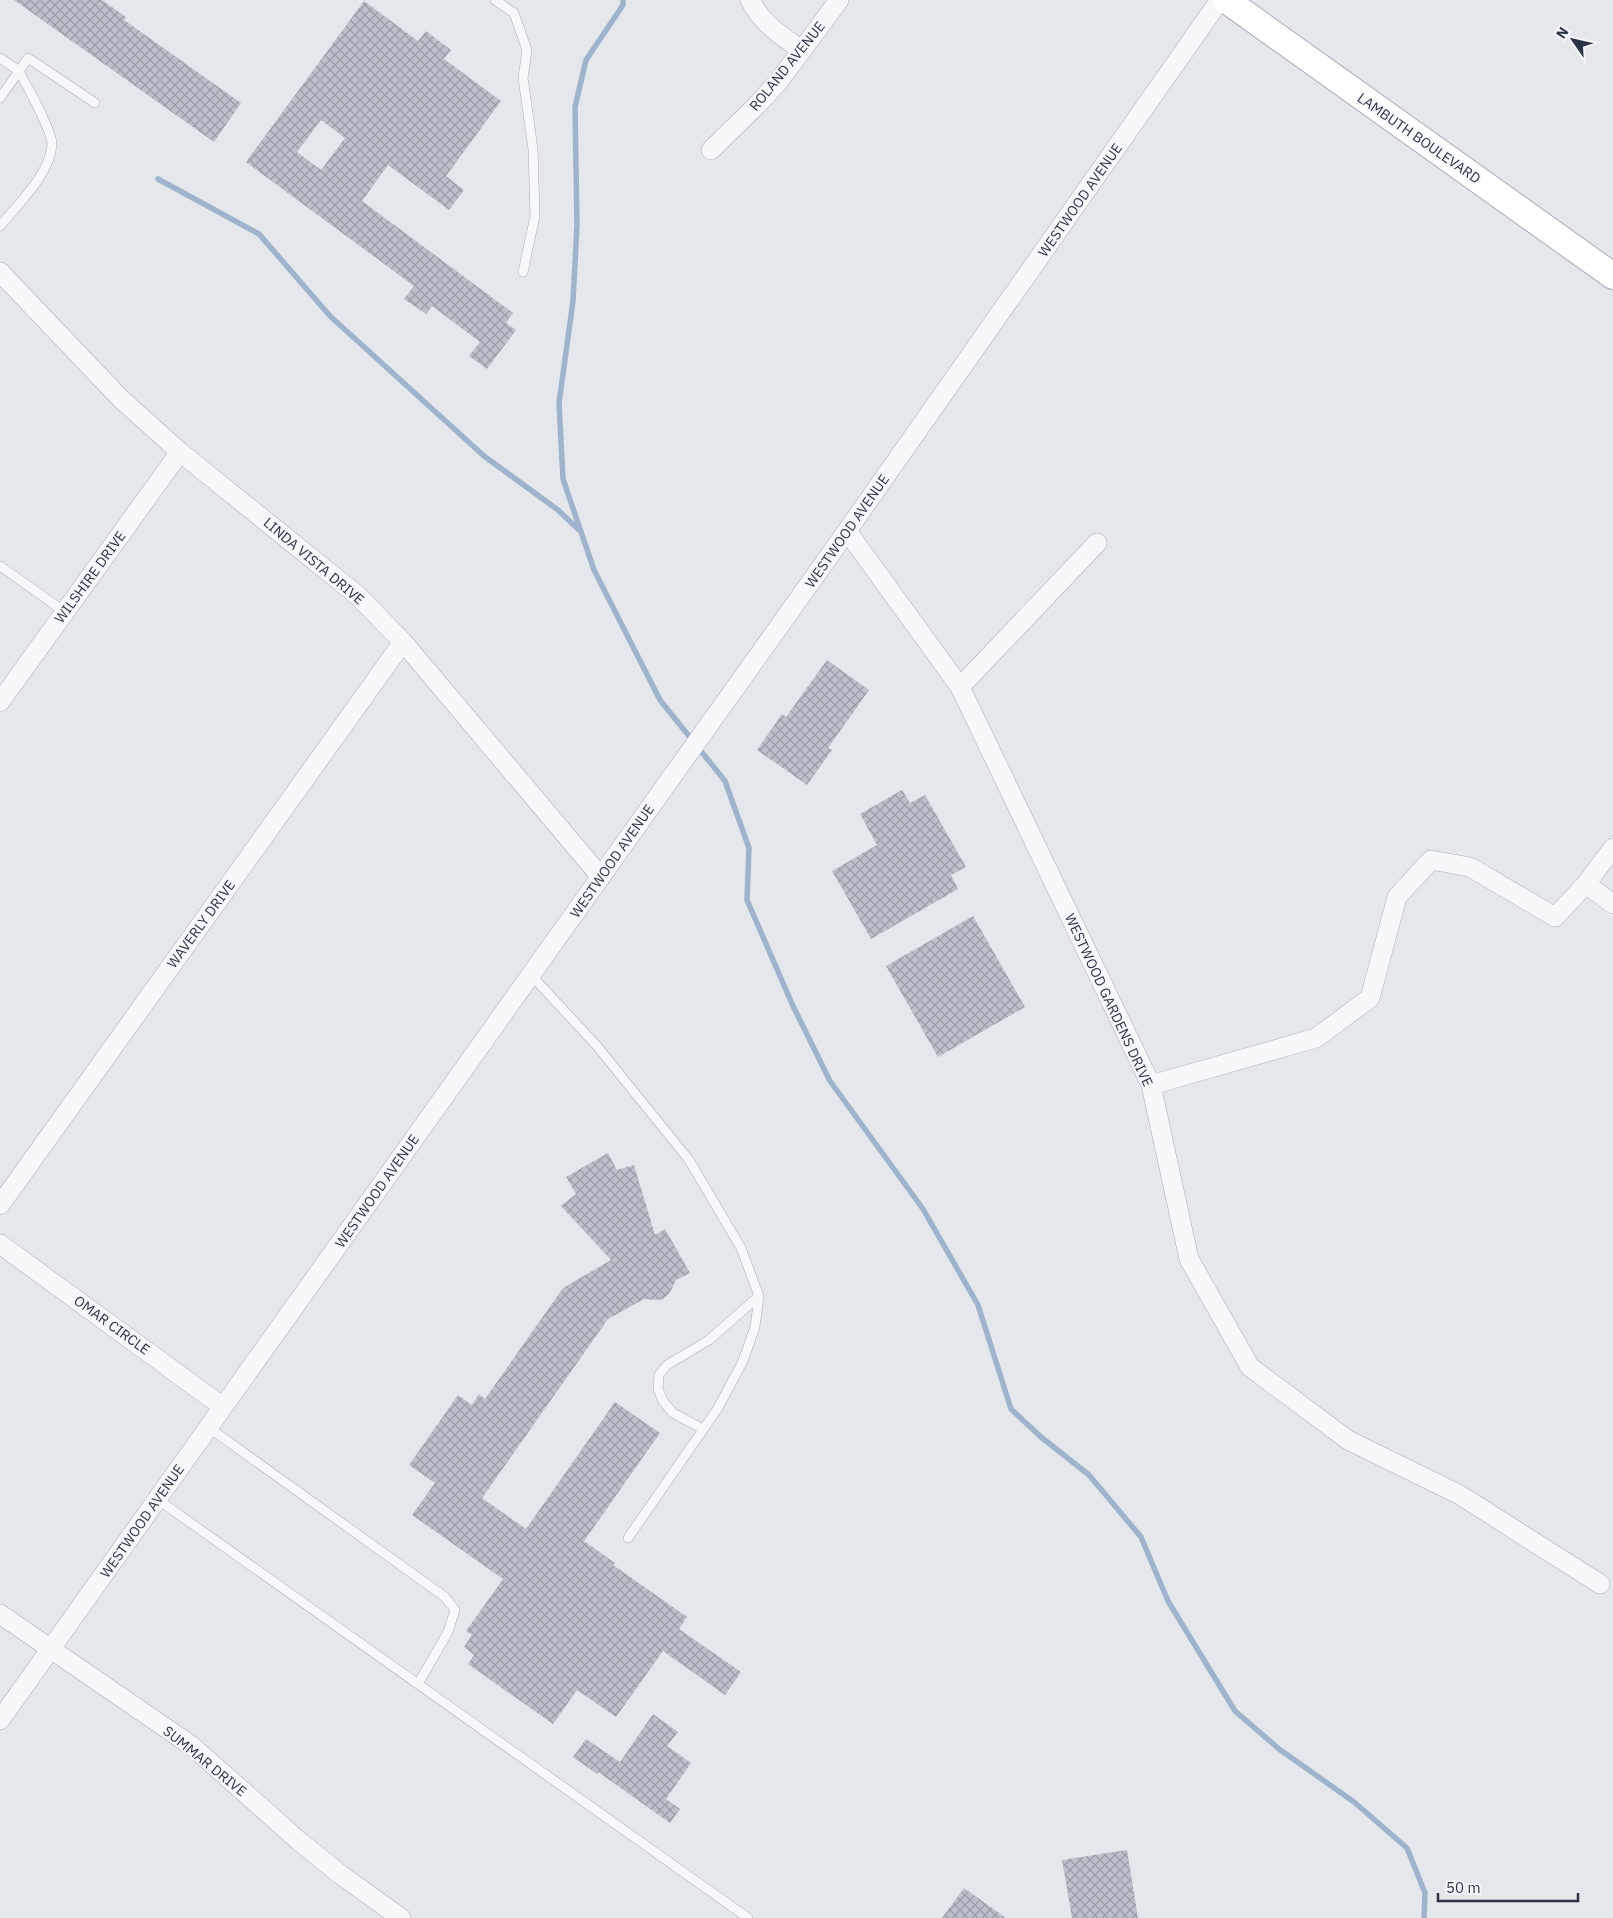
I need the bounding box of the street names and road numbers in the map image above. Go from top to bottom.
street label: ROLAND AVENUE [745,18,829,114]
street label: LAMBUTH BOULEVARD [1354,89,1484,187]
street label: WESTWOOD AVENUE [1034,140,1126,260]
street label: WESTWOOD AVENUE [801,471,893,591]
street label: LINDA VISTA DRIVE [260,514,368,608]
street label: WILSHIRE DRIVE [50,527,130,627]
street label: WESTWOOD AVENUE [566,801,658,921]
street label: WAVERLY DRIVE [163,876,239,972]
street label: WESTWOOD GARDENS DRIVE [1061,911,1157,1089]
street label: WESTWOOD AVENUE [331,1131,423,1251]
street label: OMAR CIRCLE [71,1291,153,1359]
street label: WESTWOOD AVENUE [96,1461,188,1581]
street label: SUMMAR DRIVE [160,1722,250,1800]

